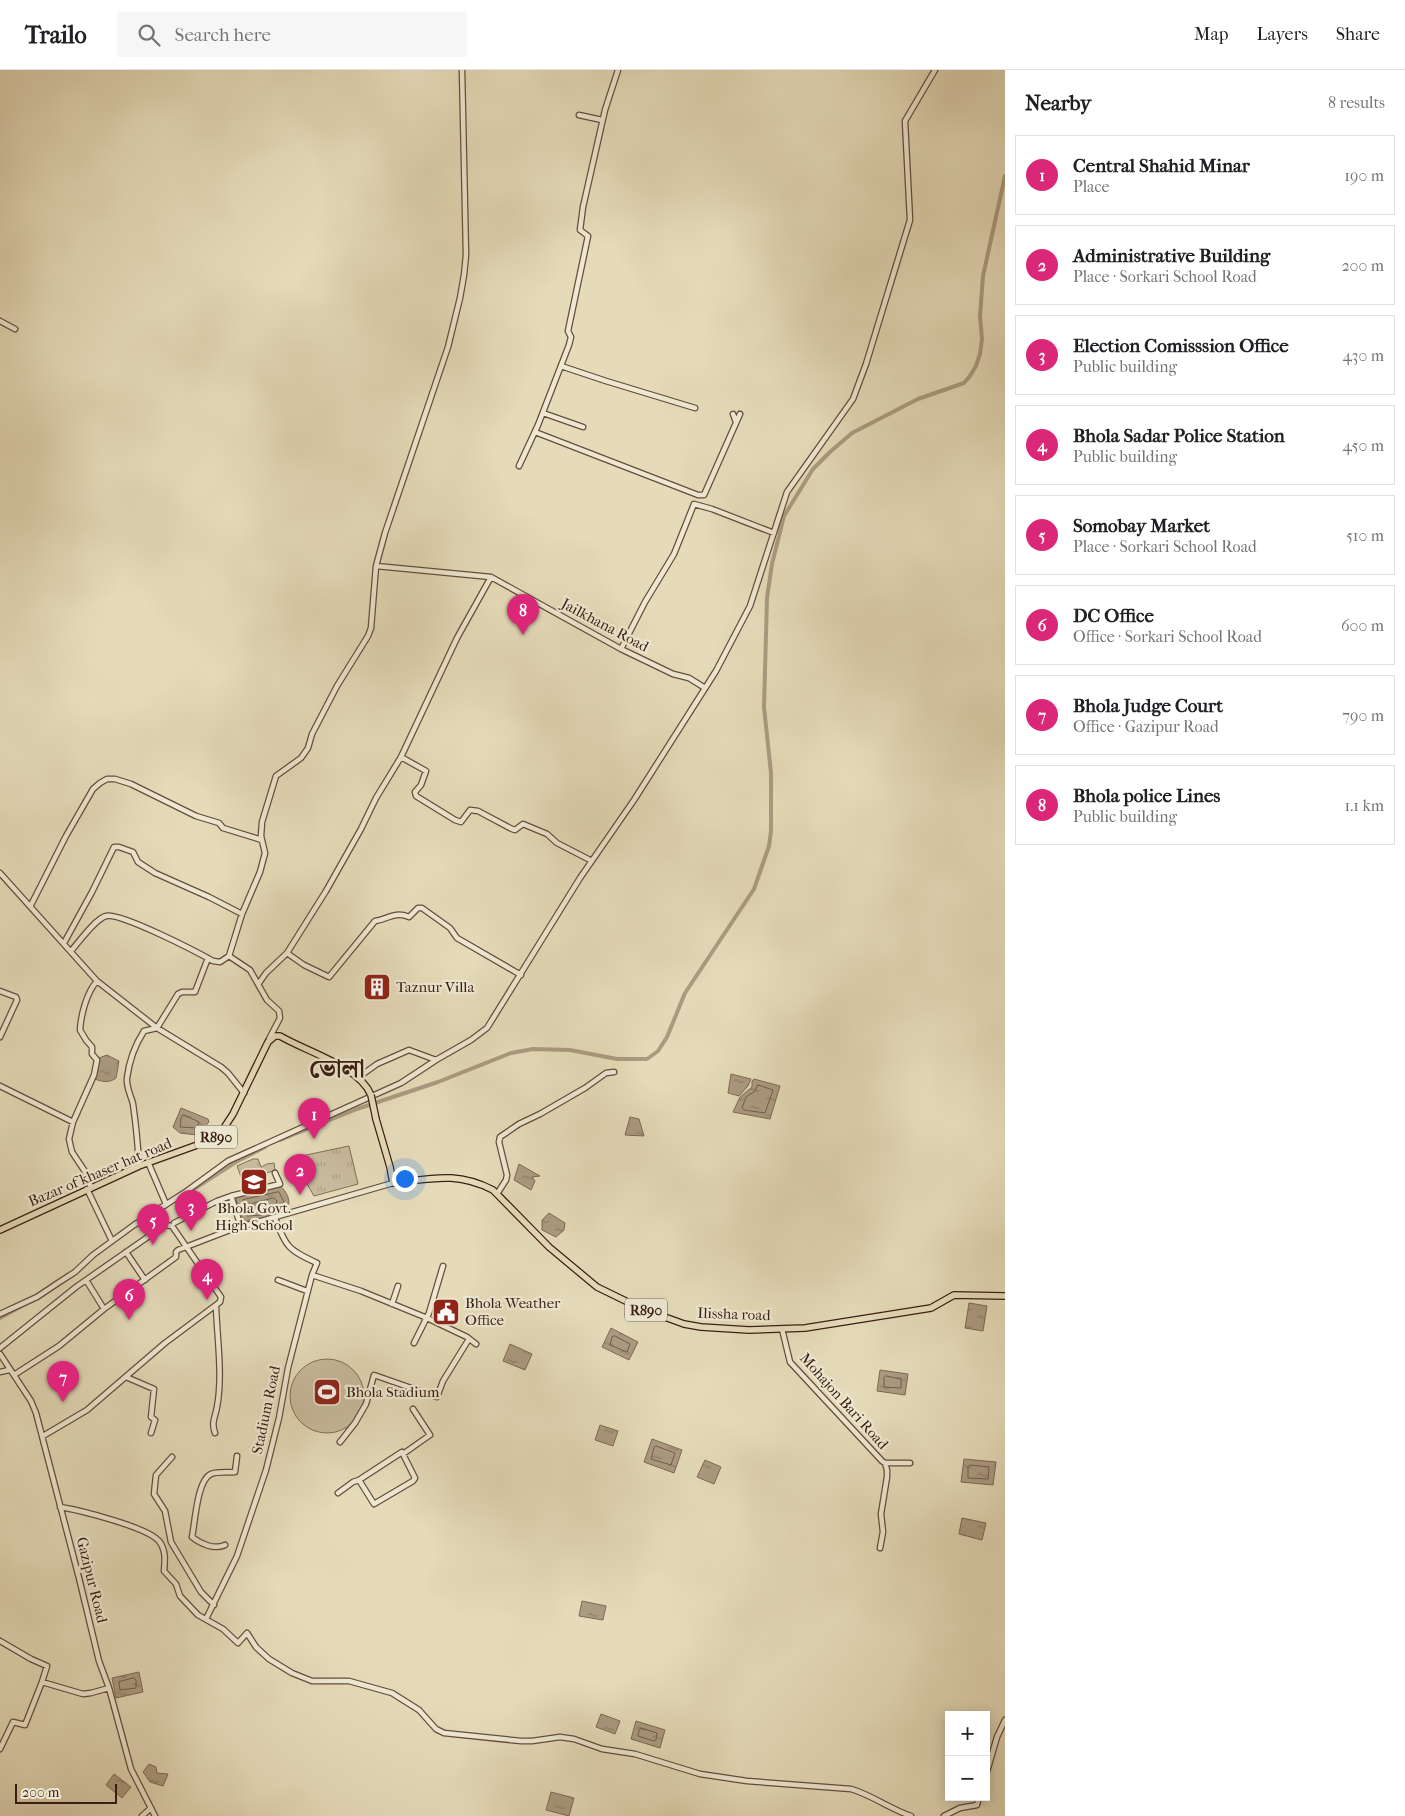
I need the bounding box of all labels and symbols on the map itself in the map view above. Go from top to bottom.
pin: 8 [507,594,539,635]
street label: Jailkhana Road [557,594,652,656]
building icon: Taznur Villa [362,972,392,1002]
place label: Taznur Villa [396,978,475,996]
district label: ভোলা [309,1054,365,1083]
pin: 1 [298,1098,330,1139]
road number: R890 [195,1126,237,1148]
street label: Bazar of khaser hat road [26,1133,175,1210]
pin: 2 [284,1154,316,1195]
your location [392,1166,418,1192]
school or university icon: Bhola Govt. High School [239,1167,269,1197]
pin: 3 [175,1190,207,1231]
place label: Bhola Govt. High School [215,1199,293,1234]
pin: 5 [137,1204,169,1245]
pin: 4 [191,1259,223,1300]
pin: 6 [113,1279,145,1320]
place label: Bhola Weather Office [465,1294,561,1329]
public building icon: Bhola Weather Office [431,1297,461,1327]
road number: R890 [625,1298,667,1322]
street label: Ilissha road [697,1304,772,1324]
street label: Mohajon Bari Road [796,1349,893,1454]
pin: 7 [47,1361,79,1402]
street label: Stadium Road [248,1363,284,1456]
sports icon: Bhola Stadium [312,1377,342,1407]
place label: Bhola Stadium [346,1383,440,1401]
street label: Gazipur Road [73,1535,112,1626]
scale bar [15,1781,118,1804]

